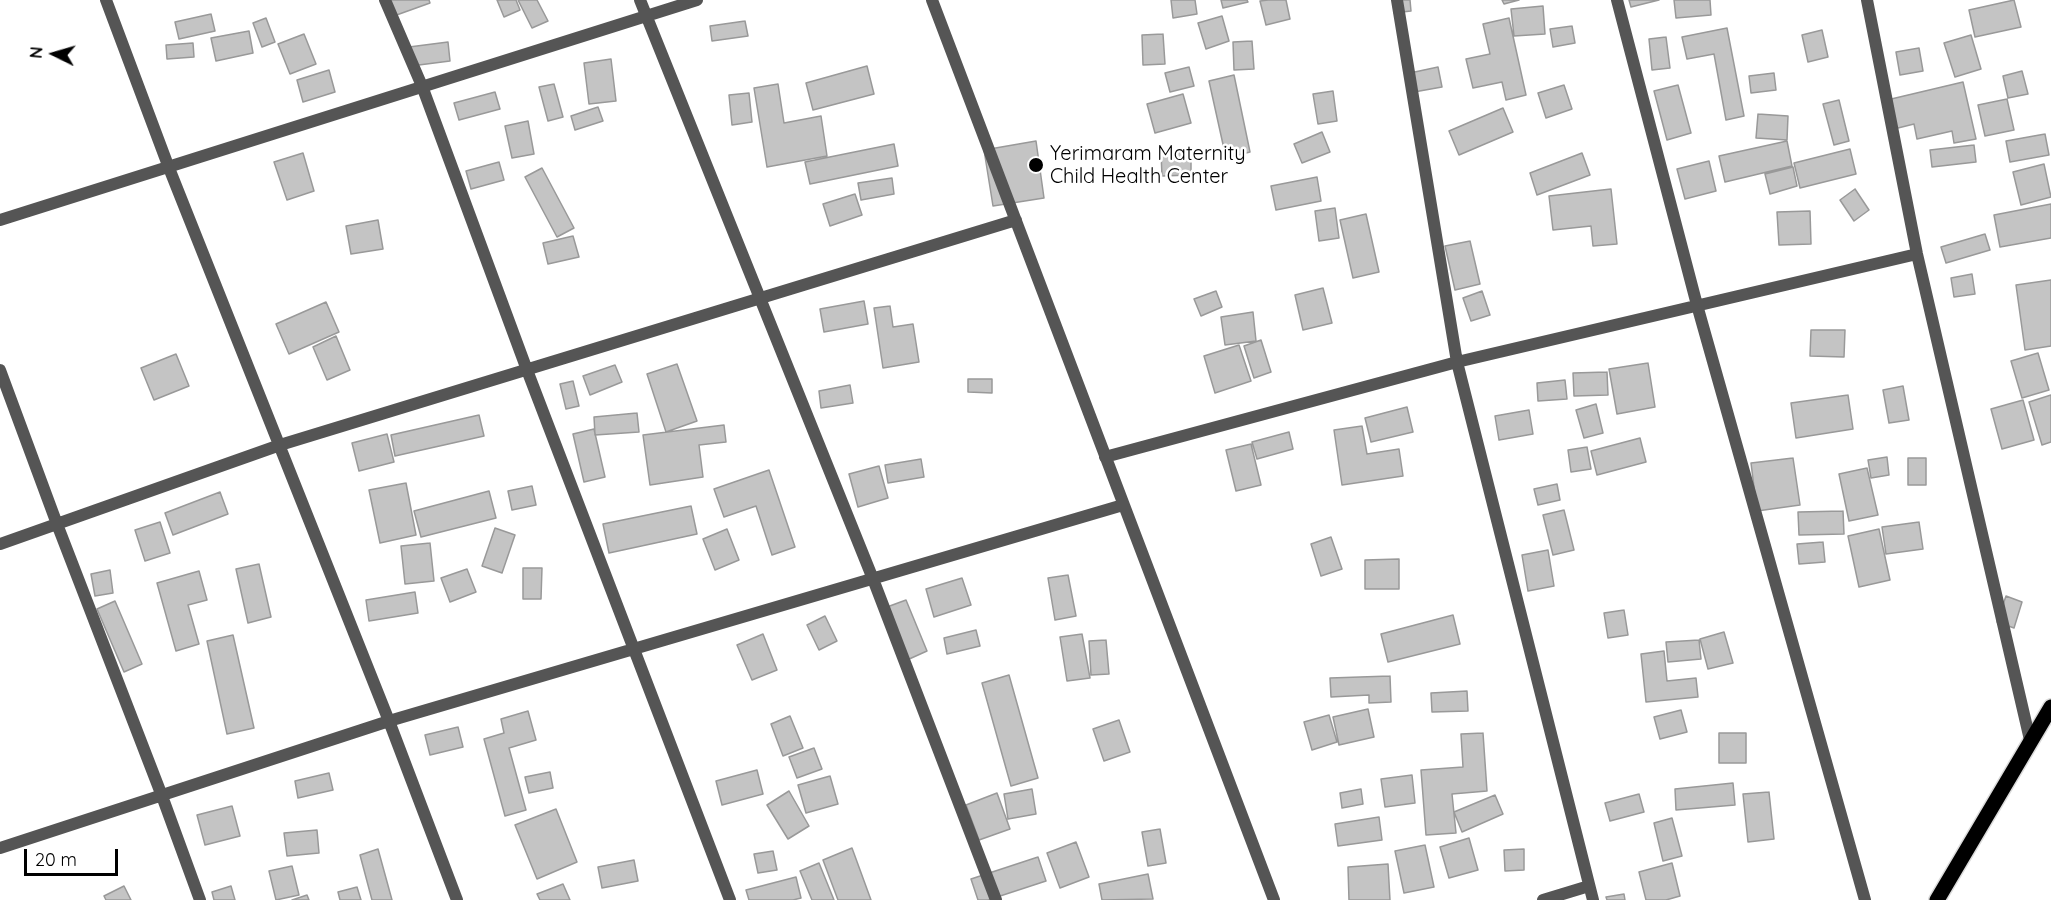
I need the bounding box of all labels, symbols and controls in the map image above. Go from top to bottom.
north arrow [24,24,84,84]
text: N [26,46,47,59]
place label: Yerimaram Maternity Child Health Center [1050,142,1246,189]
marker: Yerimaram Maternity Child Health Center [1027,156,1045,174]
scale bar [27,837,122,875]
text: 20 m [35,848,77,871]

